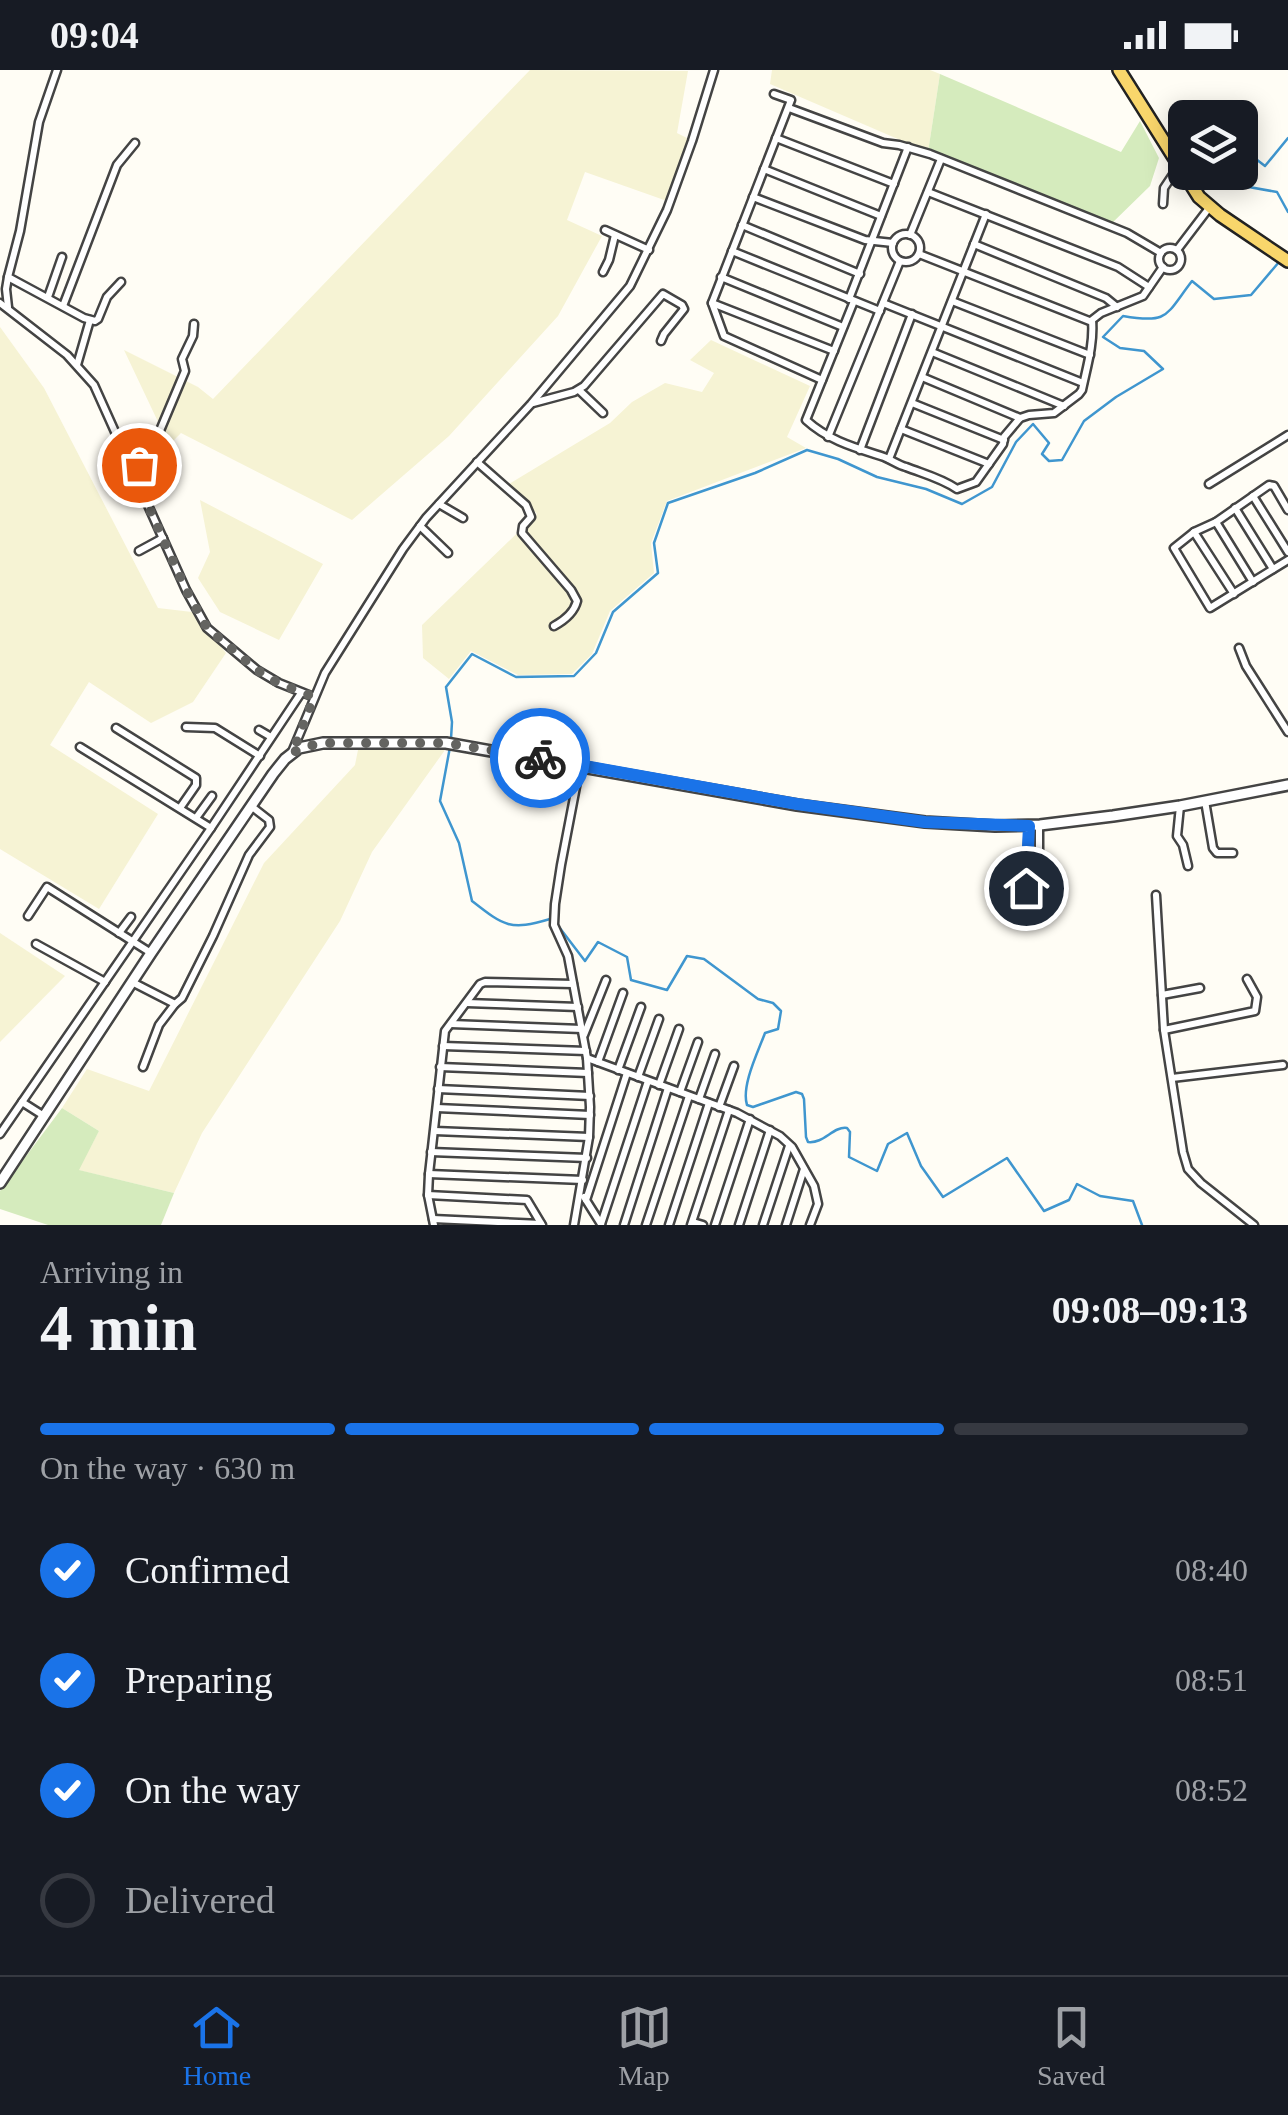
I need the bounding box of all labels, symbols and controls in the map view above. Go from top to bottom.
text: 09:04 [50,14,139,56]
map controls [1168,100,1258,190]
button: layers [1168,100,1258,190]
pin [97,423,182,508]
icon: bag [112,438,167,493]
courier [490,708,590,808]
icon: bike [513,731,568,786]
pin [984,846,1069,931]
icon: home [999,861,1054,916]
text: Arriving in [40,1254,183,1290]
text: 09:08–09:13 [1052,1289,1248,1331]
text: 4 min [40,1292,197,1364]
text: On the way · 630 m [40,1450,295,1486]
icon: check [40,1543,95,1598]
text: Confirmed [125,1549,290,1591]
text: 08:40 [1175,1552,1248,1588]
icon: check [40,1653,95,1708]
text: Preparing [125,1659,273,1701]
text: 08:51 [1175,1662,1248,1698]
icon: check [40,1763,95,1818]
text: On the way [125,1769,300,1811]
text: 08:52 [1175,1772,1248,1808]
text: Delivered [125,1879,275,1921]
tab: Home [183,2000,251,2092]
tab: Map [617,2000,672,2092]
tab: Saved [1037,2000,1105,2092]

